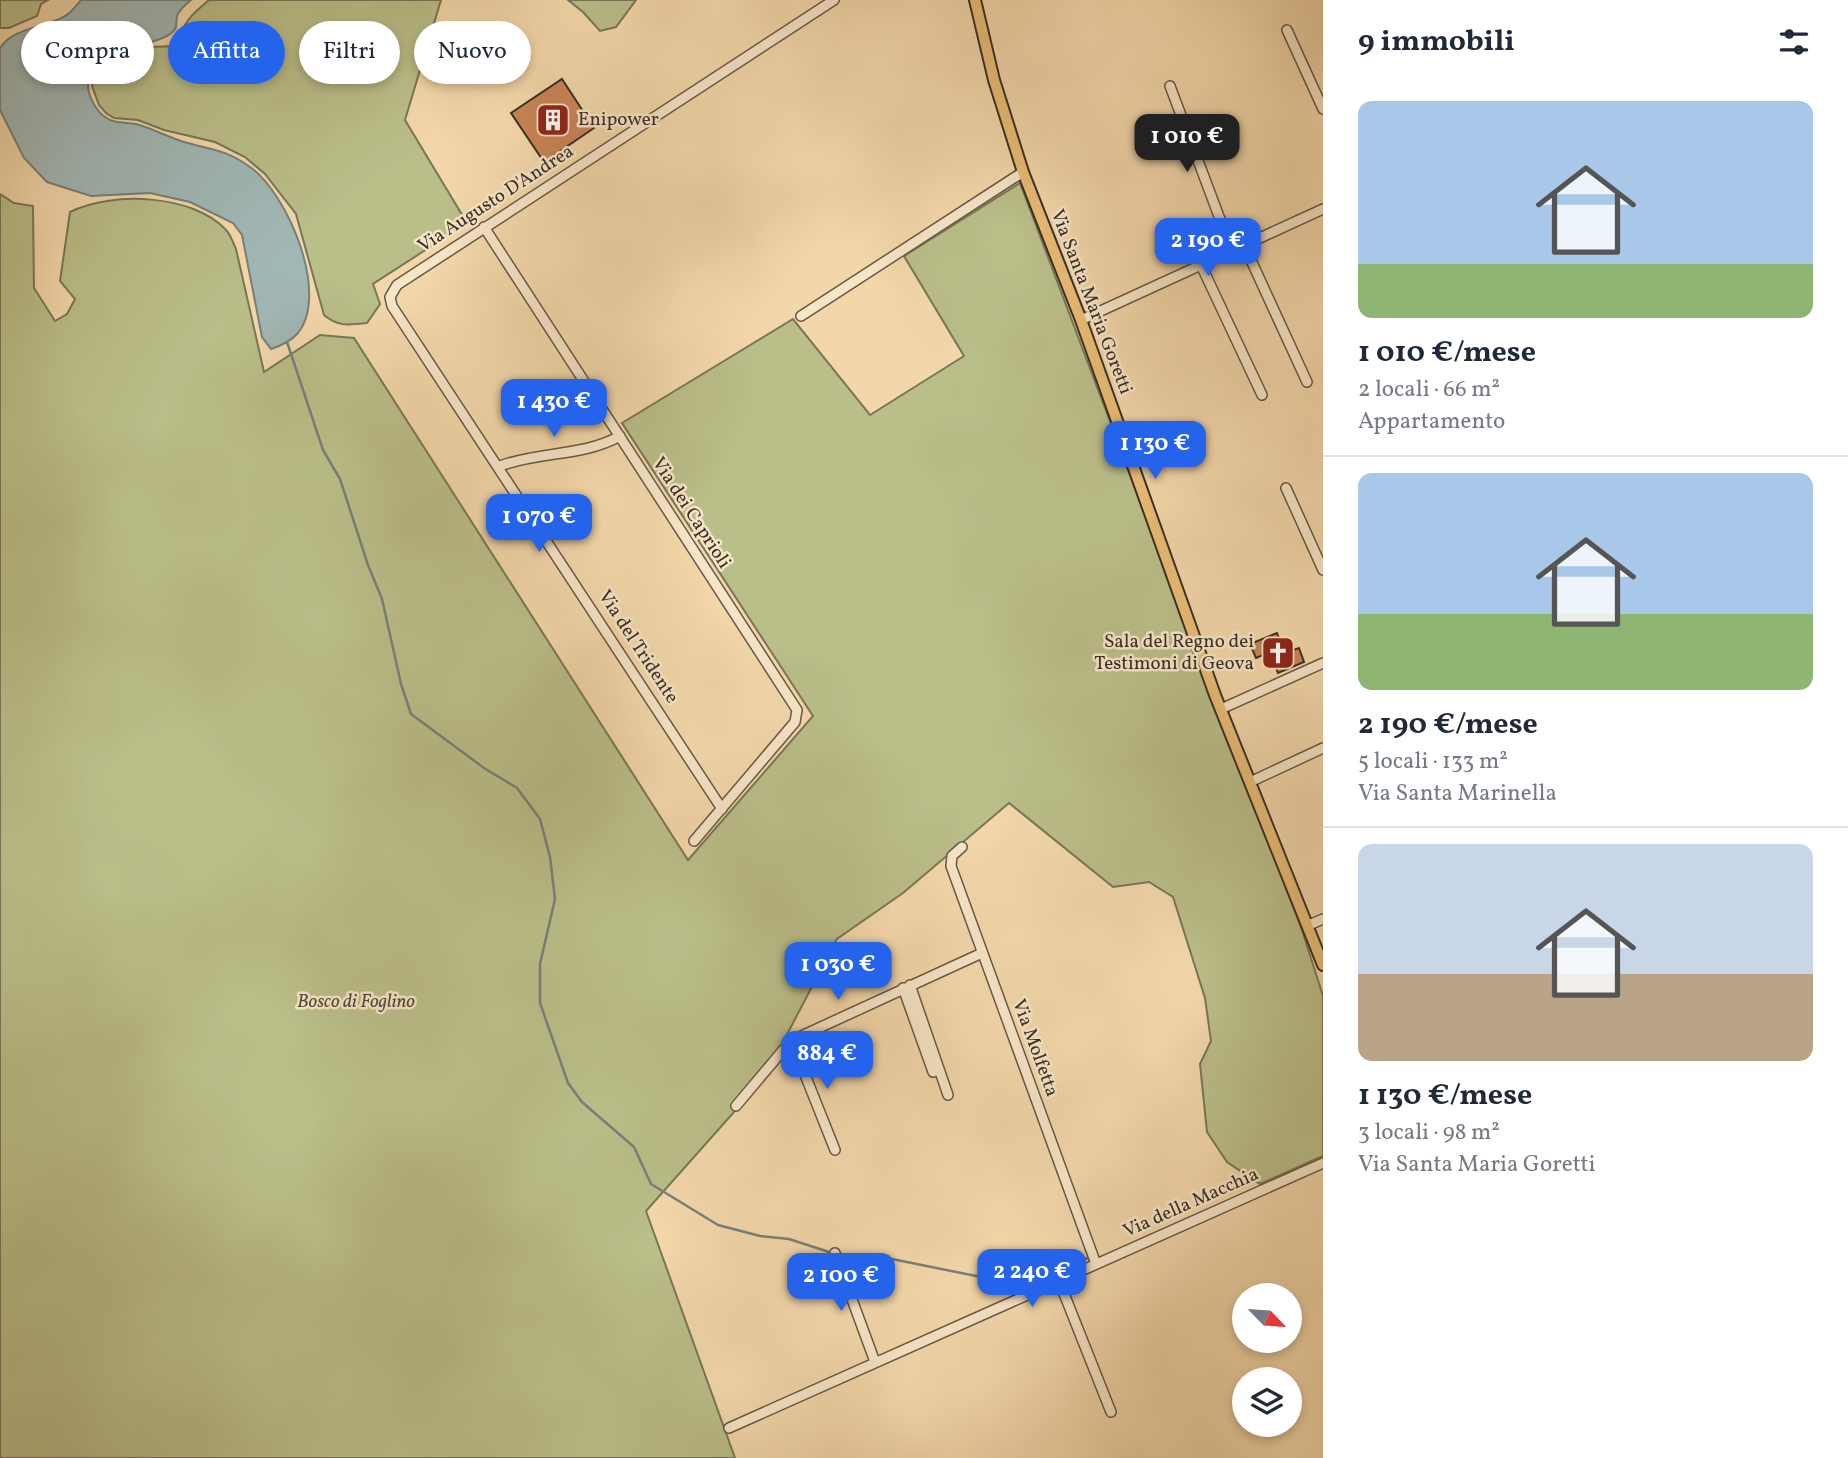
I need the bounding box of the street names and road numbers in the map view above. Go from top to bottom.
street label: Via Augusto D'Andrea [413,139,579,259]
street label: Via Santa Maria Goretti [1044,206,1138,399]
street label: Via dei Caprioli [645,452,737,574]
street label: Via del Tridente [592,585,684,709]
street label: Via Molfetta [1005,996,1065,1100]
street label: Via della Macchia [1119,1162,1263,1244]

